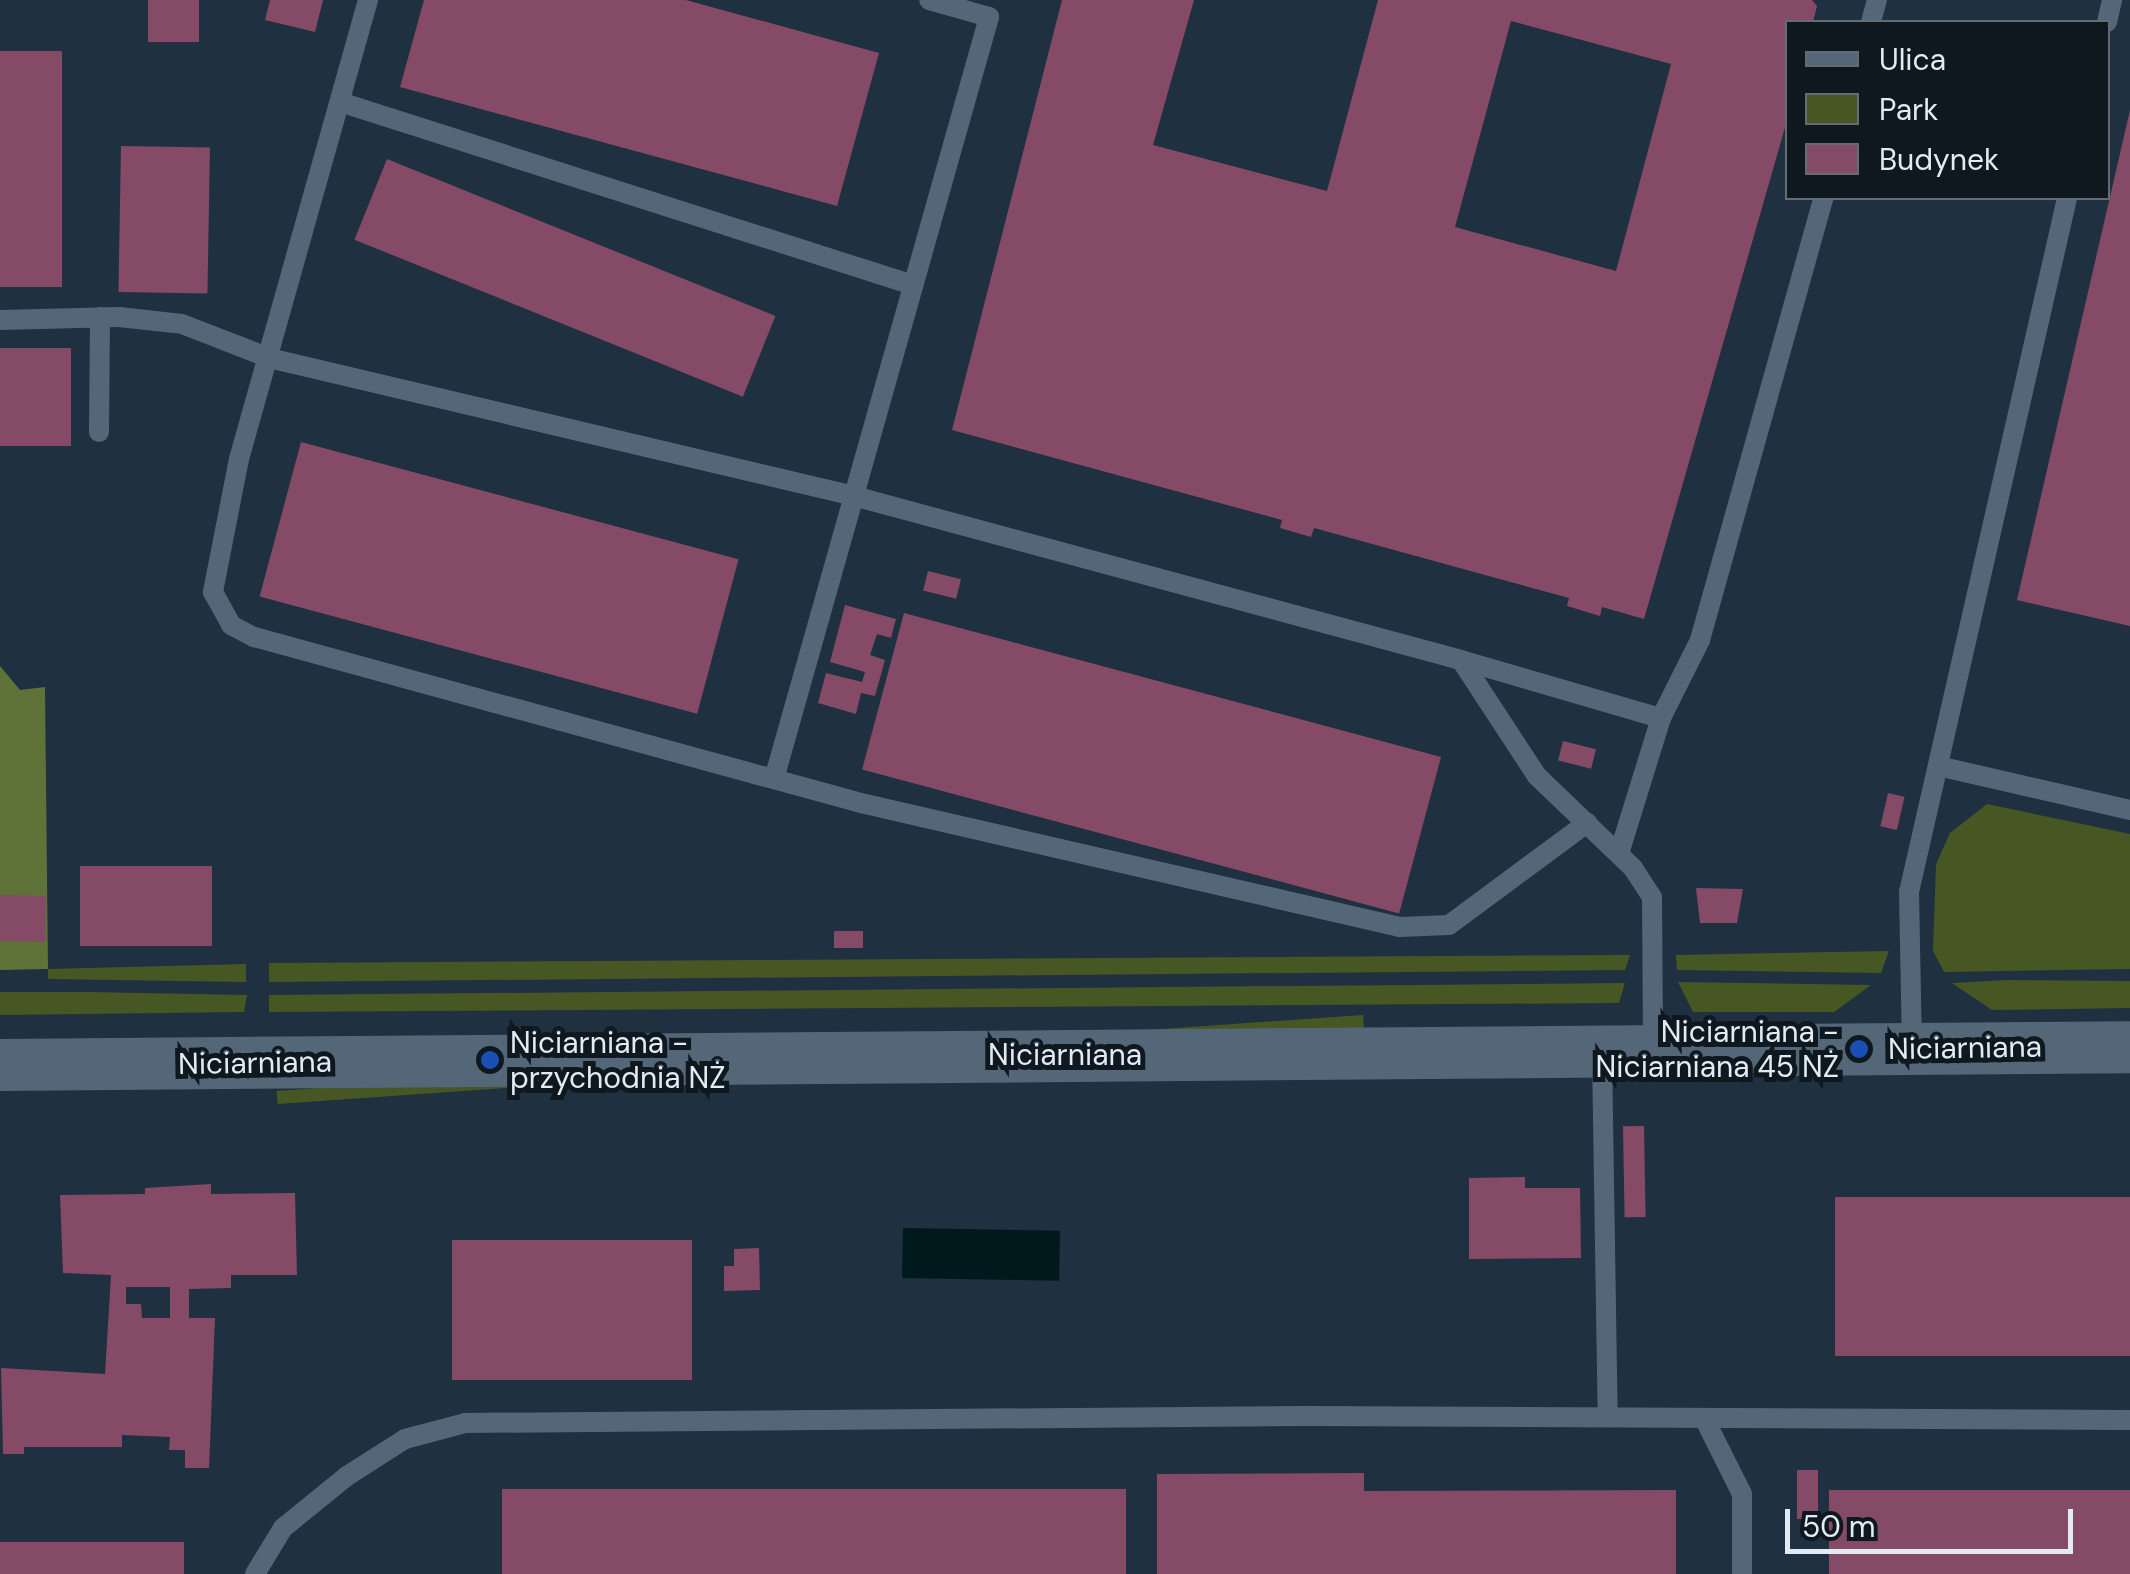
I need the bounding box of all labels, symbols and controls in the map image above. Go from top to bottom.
legend [1785,20,2110,200]
text: Ulica [1879,40,1946,79]
text: Park [1879,90,1938,129]
text: Budynek [1879,140,1999,179]
place label: Niciarniana - Niciarniana 45 NŻ [1596,1014,1839,1084]
place label: Niciarniana - przychodnia NŻ [510,1025,726,1096]
street label: Niciarniana [1888,1029,2042,1067]
street label: Niciarniana [988,1037,1142,1073]
marker: Niciarniana - Niciarniana 45 NŻ [1848,1038,1870,1060]
street label: Niciarniana [178,1044,332,1082]
marker: Niciarniana - przychodnia NŻ [479,1049,501,1071]
scale bar [1790,1489,2078,1551]
text: 50 m [1802,1507,1876,1546]

